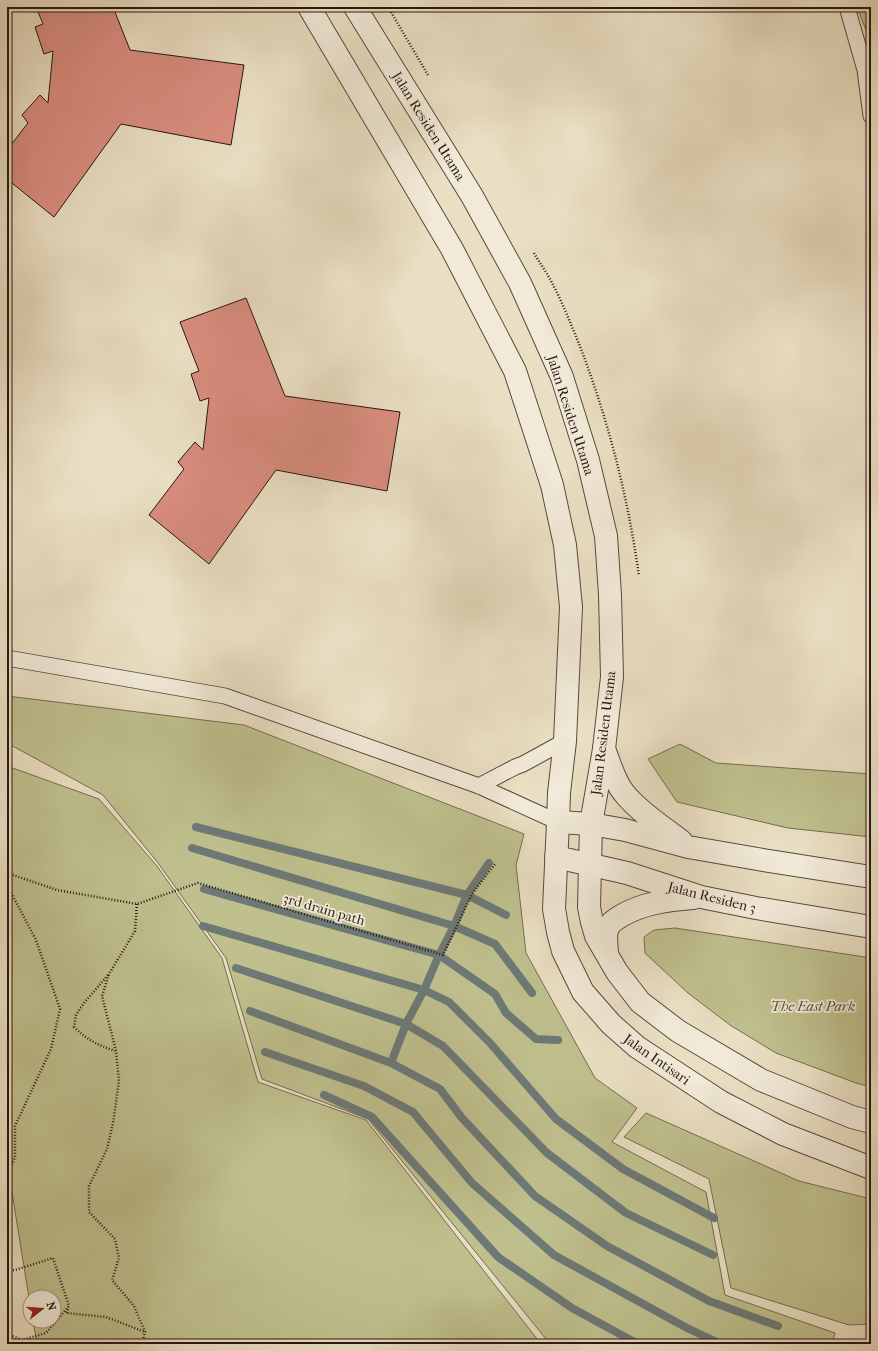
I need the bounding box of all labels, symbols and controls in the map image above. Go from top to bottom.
street label: Jalan Residen Utama [388,68,469,184]
street label: Jalan Residen Utama [543,352,598,478]
street label: Jalan Residen Utama [587,669,620,797]
street label: Jalan Residen 3 [665,878,758,917]
street label: 3rd drain path [281,890,367,929]
park label: The East Park [771,998,855,1015]
street label: Jalan Intisari [619,1030,693,1089]
north arrow [22,1289,62,1329]
text: N [44,1300,59,1313]

